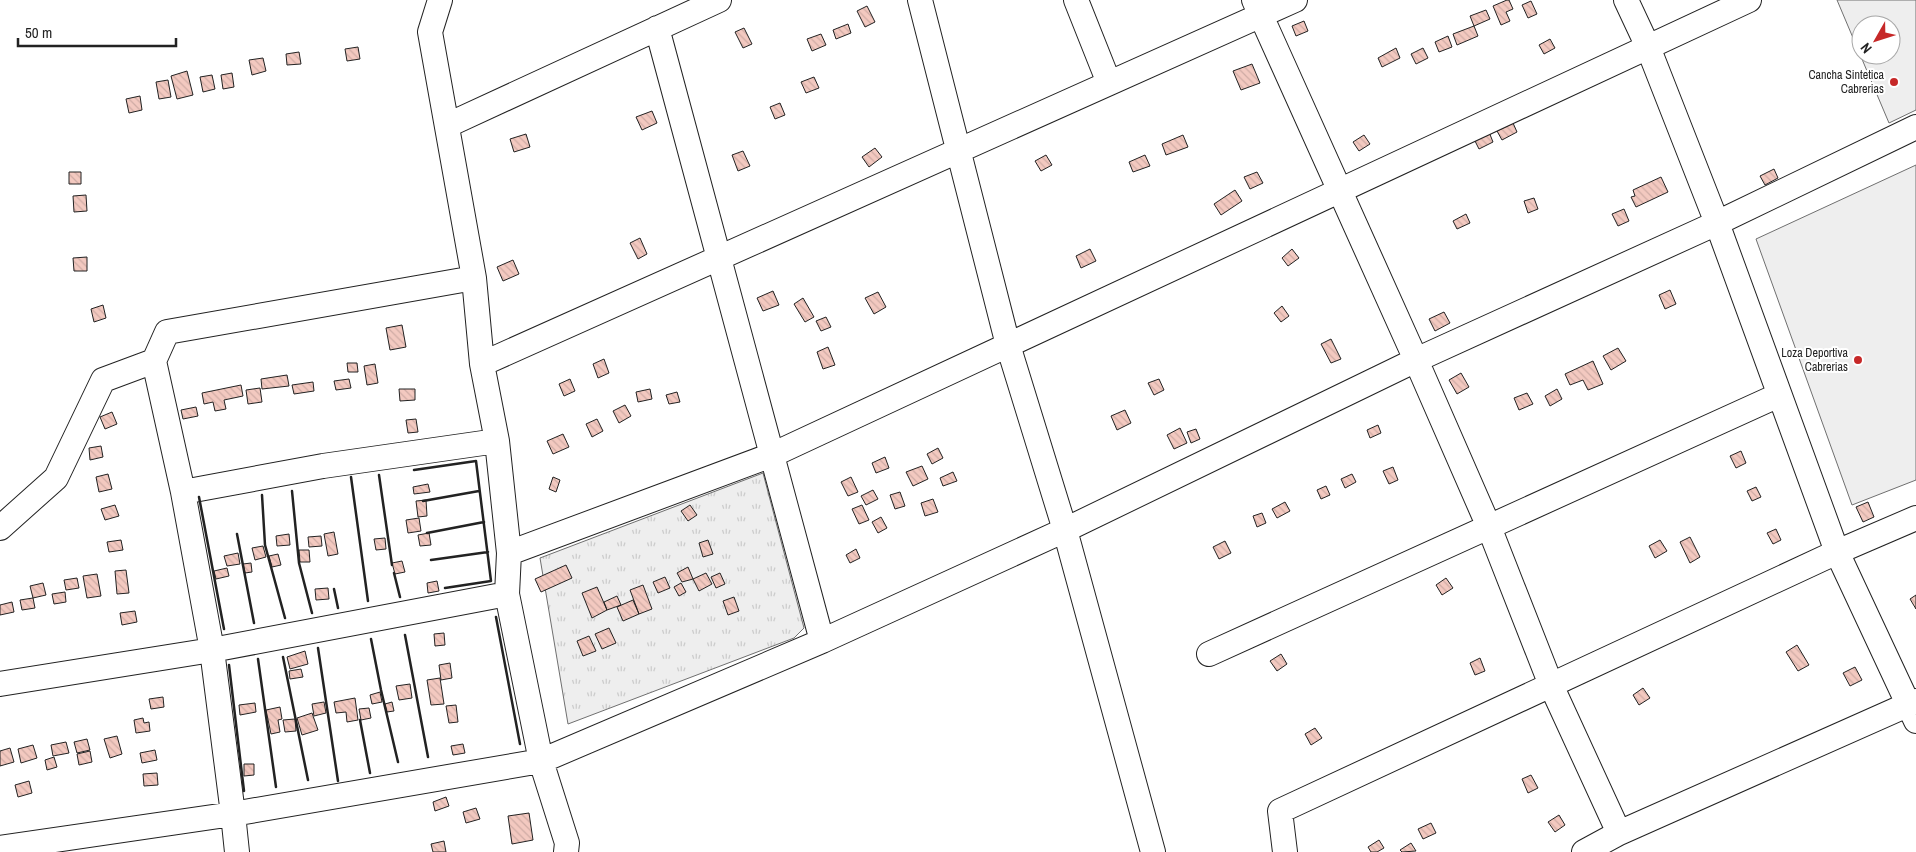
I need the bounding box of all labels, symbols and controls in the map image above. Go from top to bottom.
scale bar [18,15,175,47]
north arrow [1851,15,1901,65]
text: 50 m [25,22,52,43]
text: N [1856,39,1876,57]
place label: Cancha Sintetica Cabrerias [1809,67,1885,97]
marker: Cancha Sintetica Cabrerias [1888,76,1900,88]
place label: Loza Deportiva Cabrerias [1781,345,1849,375]
marker: Loza Deportiva Cabrerias [1852,354,1864,366]

